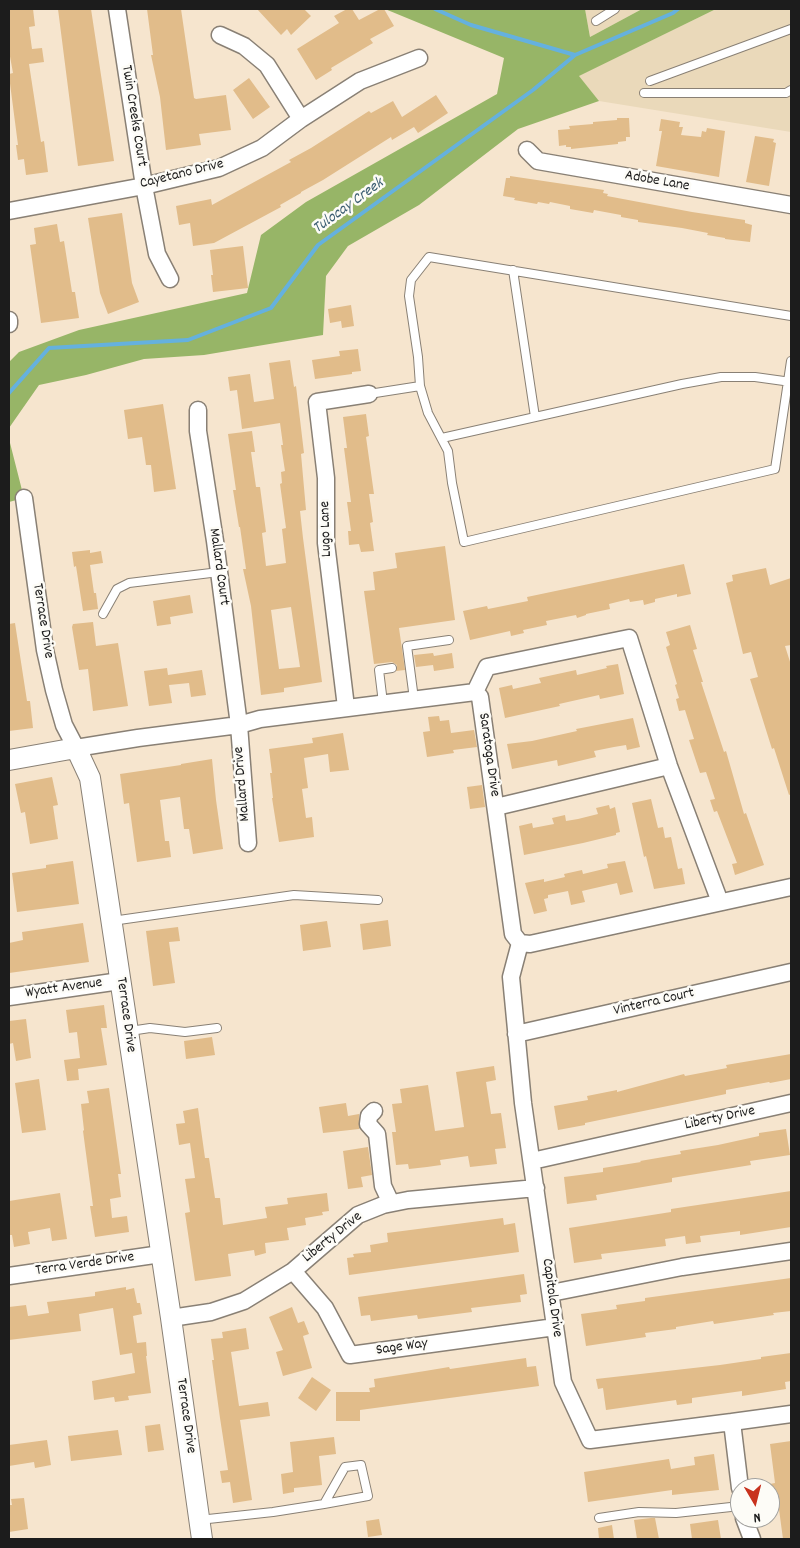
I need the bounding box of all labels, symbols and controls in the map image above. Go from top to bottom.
street label: Twin Creeks Court [116,64,150,168]
street label: Cayetano Drive [138,156,226,194]
street label: Adobe Lane [623,167,691,197]
water label: Tulocay Creek [310,175,388,239]
street label: Lugo Lane [317,501,337,557]
street label: Mallard Court [204,527,232,607]
street label: Terrace Drive [27,582,57,660]
street label: Saratoga Drive [473,712,503,798]
street label: Mallard Drive [231,746,255,822]
street label: Wyatt Avenue [24,975,104,1003]
street label: Terrace Drive [111,976,139,1054]
street label: Vinterra Court [612,985,696,1021]
street label: Liberty Drive [683,1103,757,1135]
street label: Liberty Drive [300,1209,366,1267]
street label: Terra Verde Drive [34,1249,136,1281]
street label: Capitola Drive [537,1258,565,1338]
street label: Sage Way [375,1335,429,1361]
street label: Terrace Drive [171,1377,199,1455]
north arrow [730,1478,780,1528]
text: N [752,1506,762,1527]

